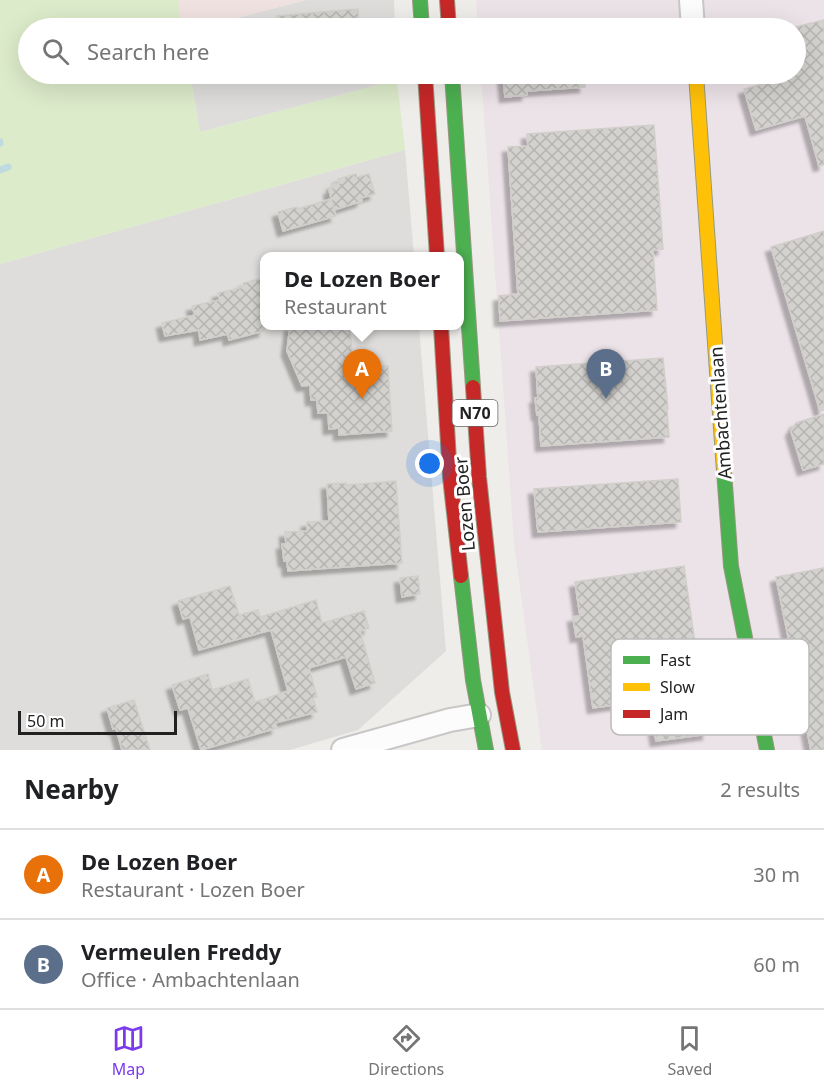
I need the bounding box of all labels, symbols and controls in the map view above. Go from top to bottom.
search box [18,18,806,84]
icon: search [39,35,72,68]
text: Search here [87,36,209,66]
popup [260,252,464,330]
text: De Lozen Boer [284,263,440,293]
text: Restaurant [284,293,387,320]
street label: Ambachtenlaan [703,346,737,480]
pin: A [342,350,382,399]
pin: B [586,350,626,399]
road number: N70 [452,400,498,426]
your location [415,449,444,478]
street label: Lozen Boer [448,455,480,552]
legend [611,639,809,735]
text: Fast [660,649,691,671]
text: Slow [660,676,695,698]
text: Jam [658,703,688,725]
scale bar [18,708,177,736]
text: 50 m [27,710,64,732]
text: Nearby [24,771,119,807]
text: 2 results [720,776,800,803]
text: De Lozen Boer [81,846,237,876]
text: A [37,861,50,888]
text: 30 m [753,861,800,888]
text: Restaurant · Lozen Boer [81,876,305,903]
text: Vermeulen Freddy [81,936,281,966]
text: B [37,951,50,978]
text: 60 m [753,951,800,978]
text: Office · Ambachtenlaan [81,966,300,993]
tab: Map [112,1022,145,1080]
tab: Directions [368,1022,444,1080]
tab: Saved [668,1022,712,1080]

